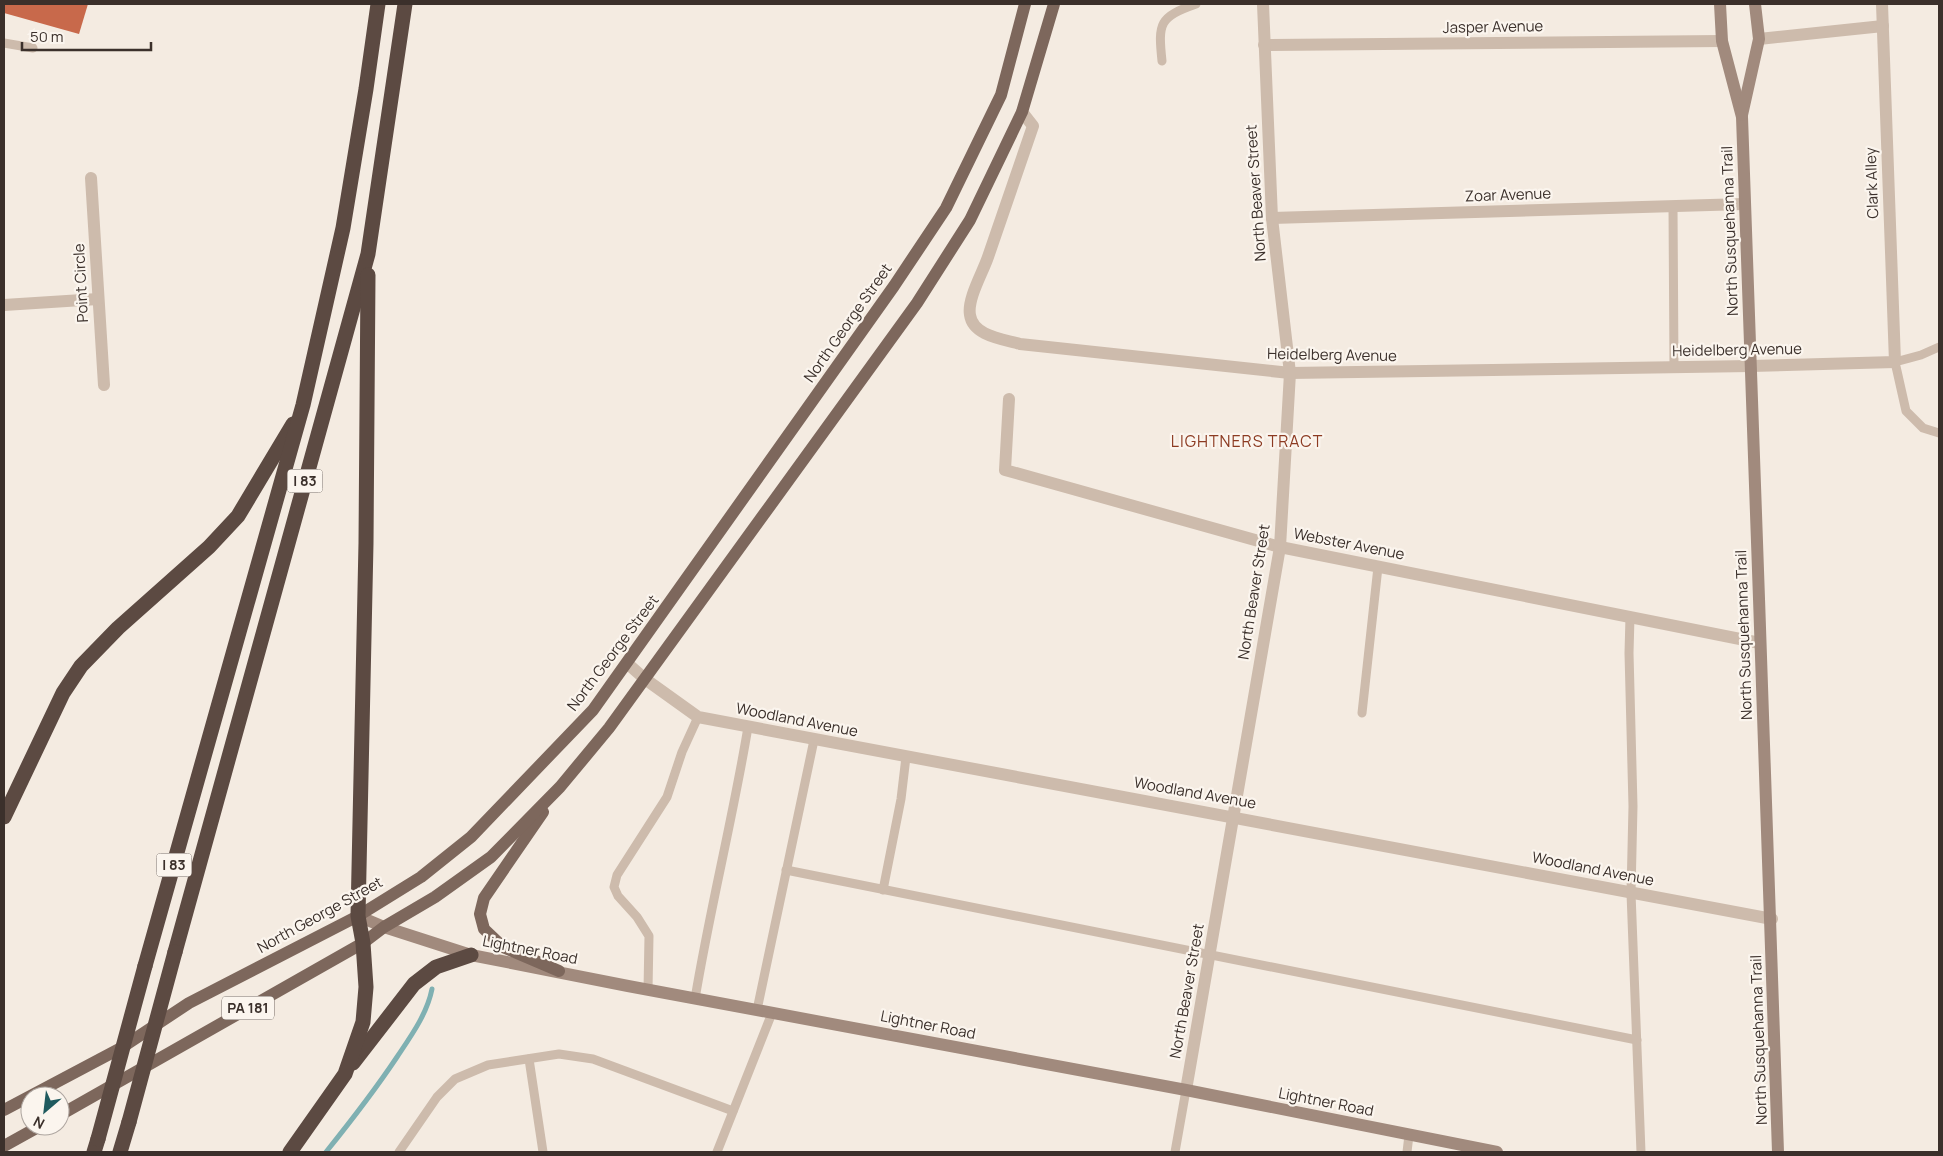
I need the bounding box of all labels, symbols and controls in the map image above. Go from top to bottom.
street label: Jasper Avenue [1443,15,1544,38]
scale bar [22,20,151,52]
text: 50 m [30,26,64,47]
street label: North Beaver Street [1240,124,1271,262]
street label: North Susquehanna Trail [1716,146,1743,316]
street label: Clark Alley [1860,147,1883,219]
street label: Zoar Avenue [1465,182,1552,206]
street label: Point Circle [68,243,93,323]
street label: North George Street [799,259,896,386]
street label: Heidelberg Avenue [1672,338,1802,361]
street label: Heidelberg Avenue [1267,343,1397,366]
district label: LIGHTNERS TRACT [1171,430,1323,452]
road number: I 83 [288,470,322,492]
street label: Webster Avenue [1292,522,1407,565]
street label: North Beaver Street [1232,523,1275,661]
street label: North Susquehanna Trail [1730,550,1757,720]
street label: North George Street [562,590,663,715]
street label: Woodland Avenue [734,697,860,742]
street label: Woodland Avenue [1132,771,1258,814]
street label: Woodland Avenue [1530,846,1656,891]
road number: I 83 [156,854,192,876]
street label: North George Street [253,871,386,958]
street label: North Beaver Street [1164,922,1209,1060]
street label: Lightner Road [481,930,579,969]
street label: North Susquehanna Trail [1745,955,1772,1125]
road number: PA 181 [222,996,274,1020]
street label: Lightner Road [879,1005,977,1044]
street label: Lightner Road [1277,1082,1375,1121]
north arrow [20,1086,70,1136]
text: N [30,1112,48,1134]

